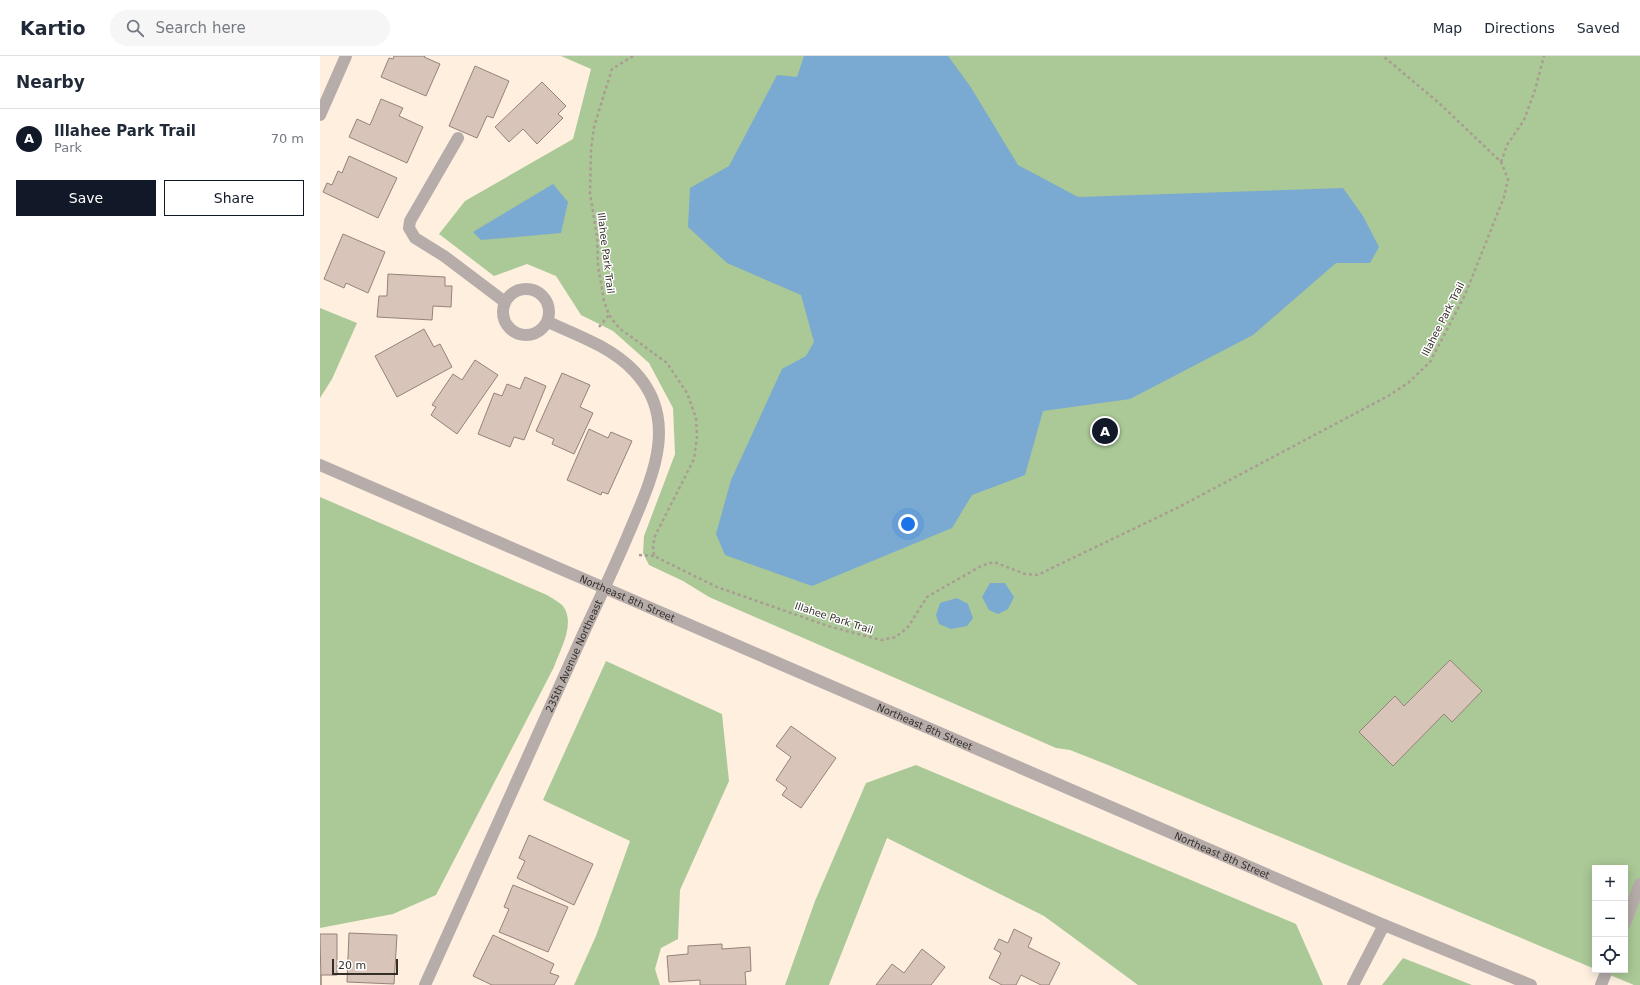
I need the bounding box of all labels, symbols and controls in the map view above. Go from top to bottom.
search box [110,10,390,46]
text: Kartio [20,17,86,39]
icon: search [124,17,146,39]
text: Search here [156,19,246,37]
text: Map [1433,20,1462,36]
text: Directions [1484,20,1555,36]
text: Saved [1577,20,1620,36]
text: Nearby [16,72,85,92]
text: Illahee Park Trail [54,122,196,140]
text: A [24,131,34,146]
text: 70 m [271,131,304,146]
text: Park [54,140,82,155]
button: Save [16,180,156,216]
button: Share [164,180,304,216]
street label: Illahee Park Trail [596,212,616,294]
street label: Illahee Park Trail [1420,280,1466,358]
pin: A [1092,416,1118,446]
your location [898,514,918,534]
street label: Northeast 8th Street [578,572,677,623]
street label: 235th Avenue Northeast [543,598,604,714]
street label: Illahee Park Trail [793,600,875,636]
street label: Northeast 8th Street [875,701,974,752]
street label: Northeast 8th Street [1173,830,1272,881]
map controls [1592,865,1628,973]
button: + [1592,865,1628,901]
button: − [1592,901,1628,937]
button: locate [1592,937,1628,973]
scale bar [332,957,398,976]
text: 20 m [338,959,366,972]

